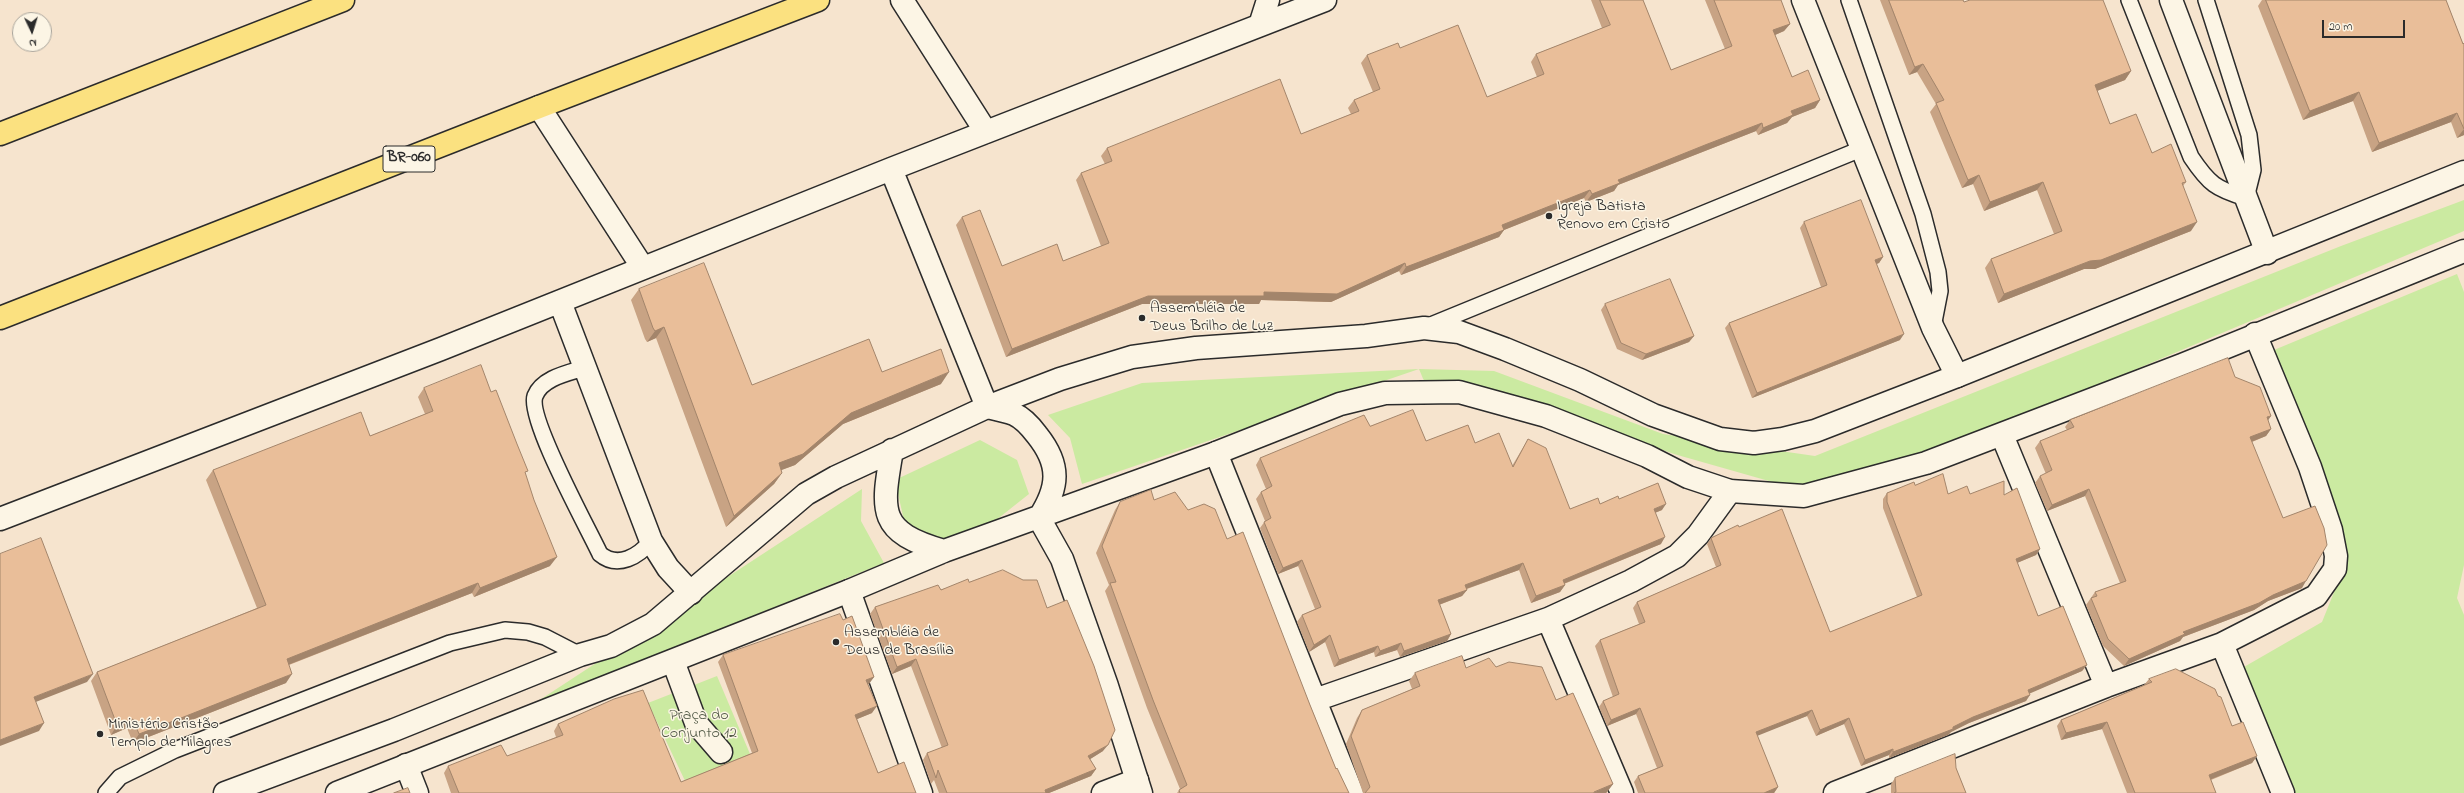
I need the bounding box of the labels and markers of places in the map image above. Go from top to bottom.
place label: Igreja Batista Renovo em Cristo [1557,197,1670,235]
marker: Igreja Batista Renovo em Cristo [1544,211,1554,221]
place label: Assembléia de Deus Brilho de Luz [1150,299,1273,337]
marker: Assembléia de Deus Brilho de Luz [1137,313,1147,323]
place label: Assembléia de Deus de Brasília [844,623,954,661]
marker: Assembléia de Deus de Brasília [831,637,841,647]
place label: Ministério Cristão Templo de Milagres [108,715,232,753]
marker: Ministério Cristão Templo de Milagres [95,729,105,739]

